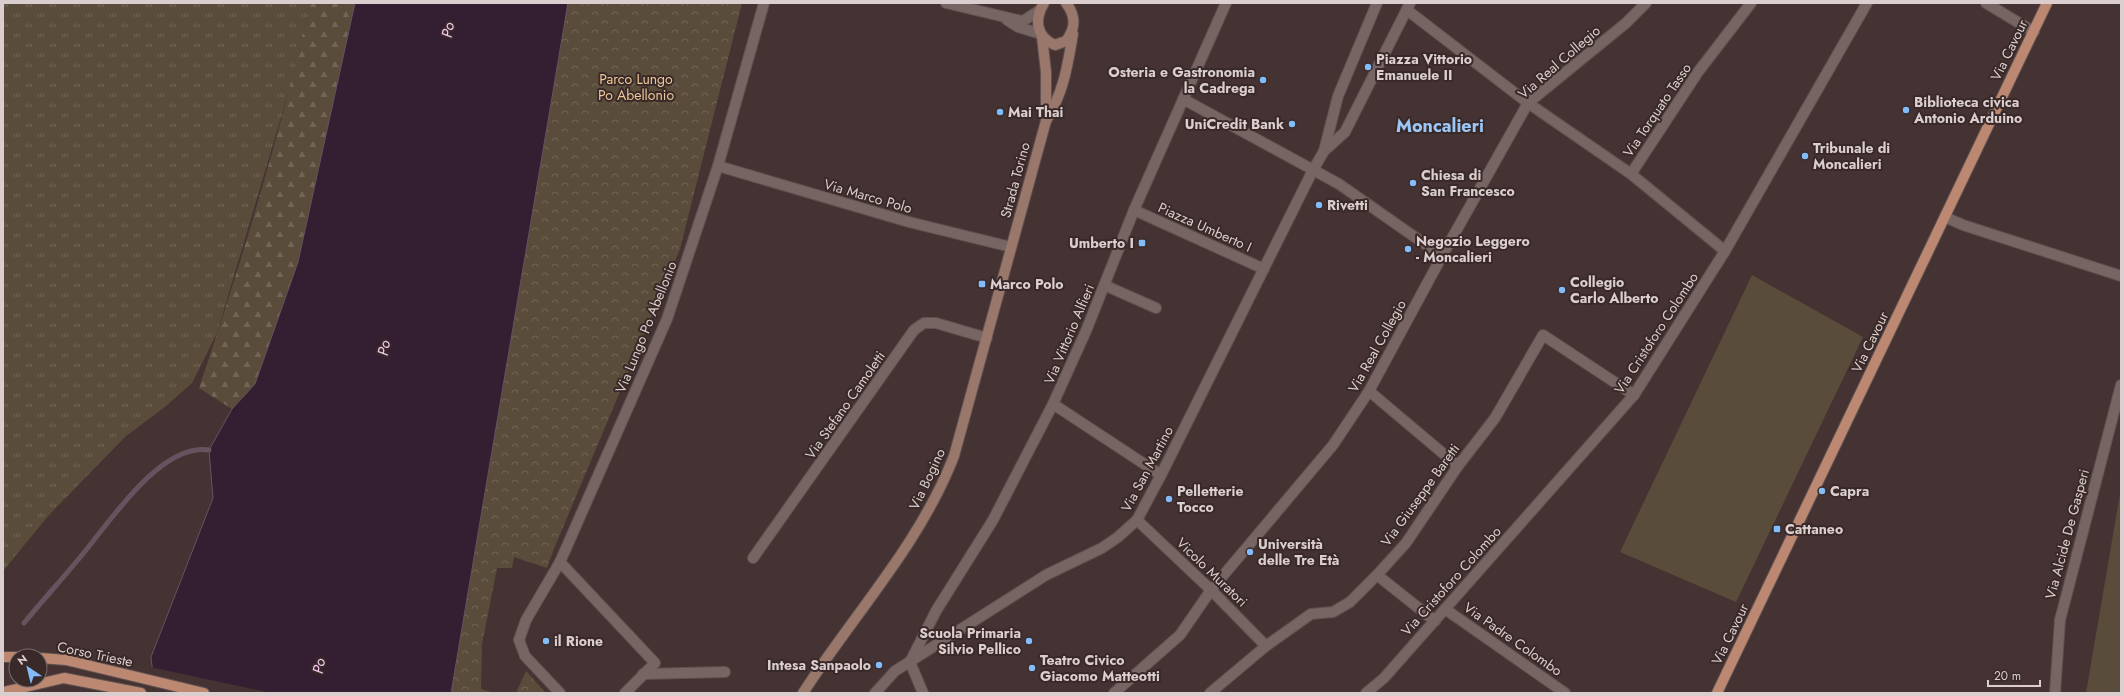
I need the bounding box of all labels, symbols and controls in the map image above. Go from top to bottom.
street label: Via Cavour [1986,16,2032,84]
water label: Po [436,20,460,40]
street label: Via Real Collegio [1514,20,1605,103]
place label: Piazza Vittorio Emanuele II [1376,49,1472,85]
street label: Via Torquato Tasso [1618,59,1696,161]
place label: Osteria e Gastronomia la Cadrega [1108,62,1255,98]
marker: Piazza Vittorio Emanuele II [1363,62,1373,72]
park label: Parco Lungo Po Abellonio [598,69,674,105]
marker: Osteria e Gastronomia la Cadrega [1258,75,1268,85]
place label: Biblioteca civica Antonio Arduino [1913,92,2022,128]
place label: Mai Thai [1008,102,1063,122]
marker: Biblioteca civica Antonio Arduino [1901,105,1911,115]
marker: Mai Thai [995,107,1005,117]
district label: Moncalieri [1396,113,1484,139]
place label: UniCredit Bank [1185,114,1284,134]
marker: UniCredit Bank [1287,119,1297,129]
place label: Tribunale di Moncalieri [1813,138,1890,174]
street label: Strada Torino [995,140,1035,220]
marker: Tribunale di Moncalieri [1800,151,1810,161]
place label: Chiesa di San Francesco [1421,165,1515,201]
street label: Via Marco Polo [822,174,915,218]
marker: Chiesa di San Francesco [1408,178,1418,188]
place label: Rivetti [1327,195,1368,215]
street label: Piazza Umberto I [1155,197,1255,257]
marker: Rivetti [1314,200,1324,210]
place label: Negozio Leggero - Moncalieri [1416,231,1530,267]
place label: Umberto I [1069,233,1134,253]
marker: Umberto I [1137,238,1147,248]
marker: Negozio Leggero - Moncalieri [1403,244,1413,254]
street label: Via Lungo Po Abellonio [610,258,682,396]
street label: Via Cristoforo Colombo [1609,268,1703,398]
place label: Collegio Carlo Alberto [1570,272,1659,308]
place label: Marco Polo [990,274,1064,294]
marker: Marco Polo [977,279,987,289]
street label: Via Vittorio Alfieri [1039,281,1099,387]
marker: Collegio Carlo Alberto [1557,285,1567,295]
street label: Via Real Collegio [1343,296,1411,396]
street label: Via Cavour [1847,308,1893,376]
water label: Po [372,338,396,358]
street label: Via Stefano Camoletti [800,347,890,463]
street label: Via San Martino [1116,422,1178,515]
street label: Via Giuseppe Baretti [1376,440,1464,550]
street label: Via Bogino [904,445,950,513]
street label: Via Alcide De Gasperi [2040,467,2094,601]
place label: Pelletterie Tocco [1177,481,1243,517]
place label: Capra [1830,481,1869,501]
marker: Capra [1817,486,1827,496]
marker: Pelletterie Tocco [1164,494,1174,504]
place label: Cattaneo [1785,519,1843,539]
street label: Via Cristoforo Colombo [1396,522,1506,640]
marker: Cattaneo [1772,524,1782,534]
street label: Vicolo Muratori [1172,533,1252,611]
place label: Università delle Tre Età [1258,534,1339,570]
marker: Università delle Tre Età [1245,547,1255,557]
street label: Via Padre Colombo [1460,597,1567,681]
street label: Via Cavour [1707,600,1753,668]
place label: Scuola Primaria Silvio Pellico [919,623,1021,659]
place label: il Rione [554,631,603,651]
street label: Corso Trieste [55,636,135,672]
marker: il Rione [541,636,551,646]
marker: Scuola Primaria Silvio Pellico [1024,636,1034,646]
north arrow [8,648,48,688]
place label: Teatro Civico Giacomo Matteotti [1040,650,1160,686]
text: N [14,651,30,669]
place label: Intesa Sanpaolo [767,655,871,675]
water label: Po [307,656,331,676]
marker: Intesa Sanpaolo [874,660,884,670]
scale bar [1988,662,2040,688]
marker: Teatro Civico Giacomo Matteotti [1027,663,1037,673]
text: 20 m [1994,667,2021,685]

